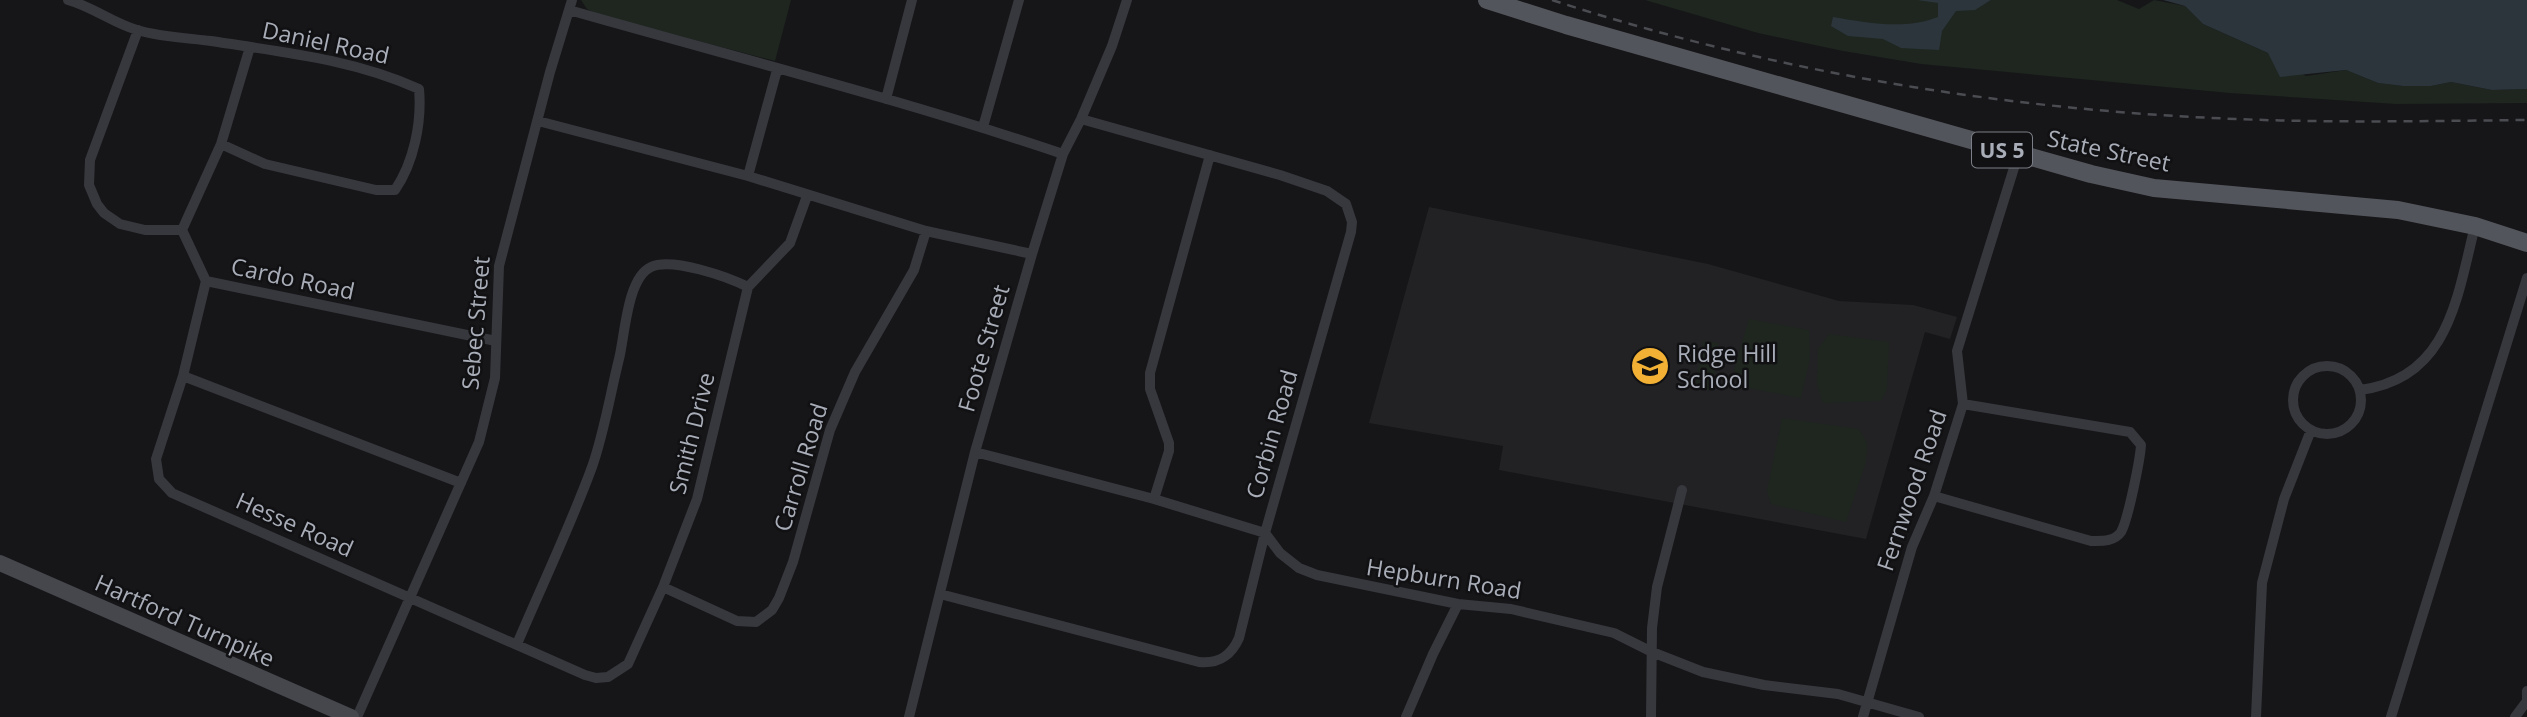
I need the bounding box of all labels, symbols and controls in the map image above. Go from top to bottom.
street label: Daniel Road [260,13,392,71]
street label: State Street [2045,121,2173,179]
road number: US 5 [1972,132,2032,168]
street label: Cardo Road [228,249,358,307]
street label: Sebec Street [453,255,497,391]
street label: Foote Street [950,281,1016,415]
place label: Ridge Hill School [1677,337,1777,395]
school or university icon: Ridge Hill School [1629,345,1671,387]
street label: Corbin Road [1237,366,1305,502]
street label: Smith Drive [660,369,722,497]
street label: Carroll Road [765,399,835,535]
street label: Fernwood Road [1868,405,1954,575]
street label: Hesse Road [231,484,359,564]
street label: Hepburn Road [1364,550,1524,606]
street label: Hartford Turnpike [90,566,280,674]

